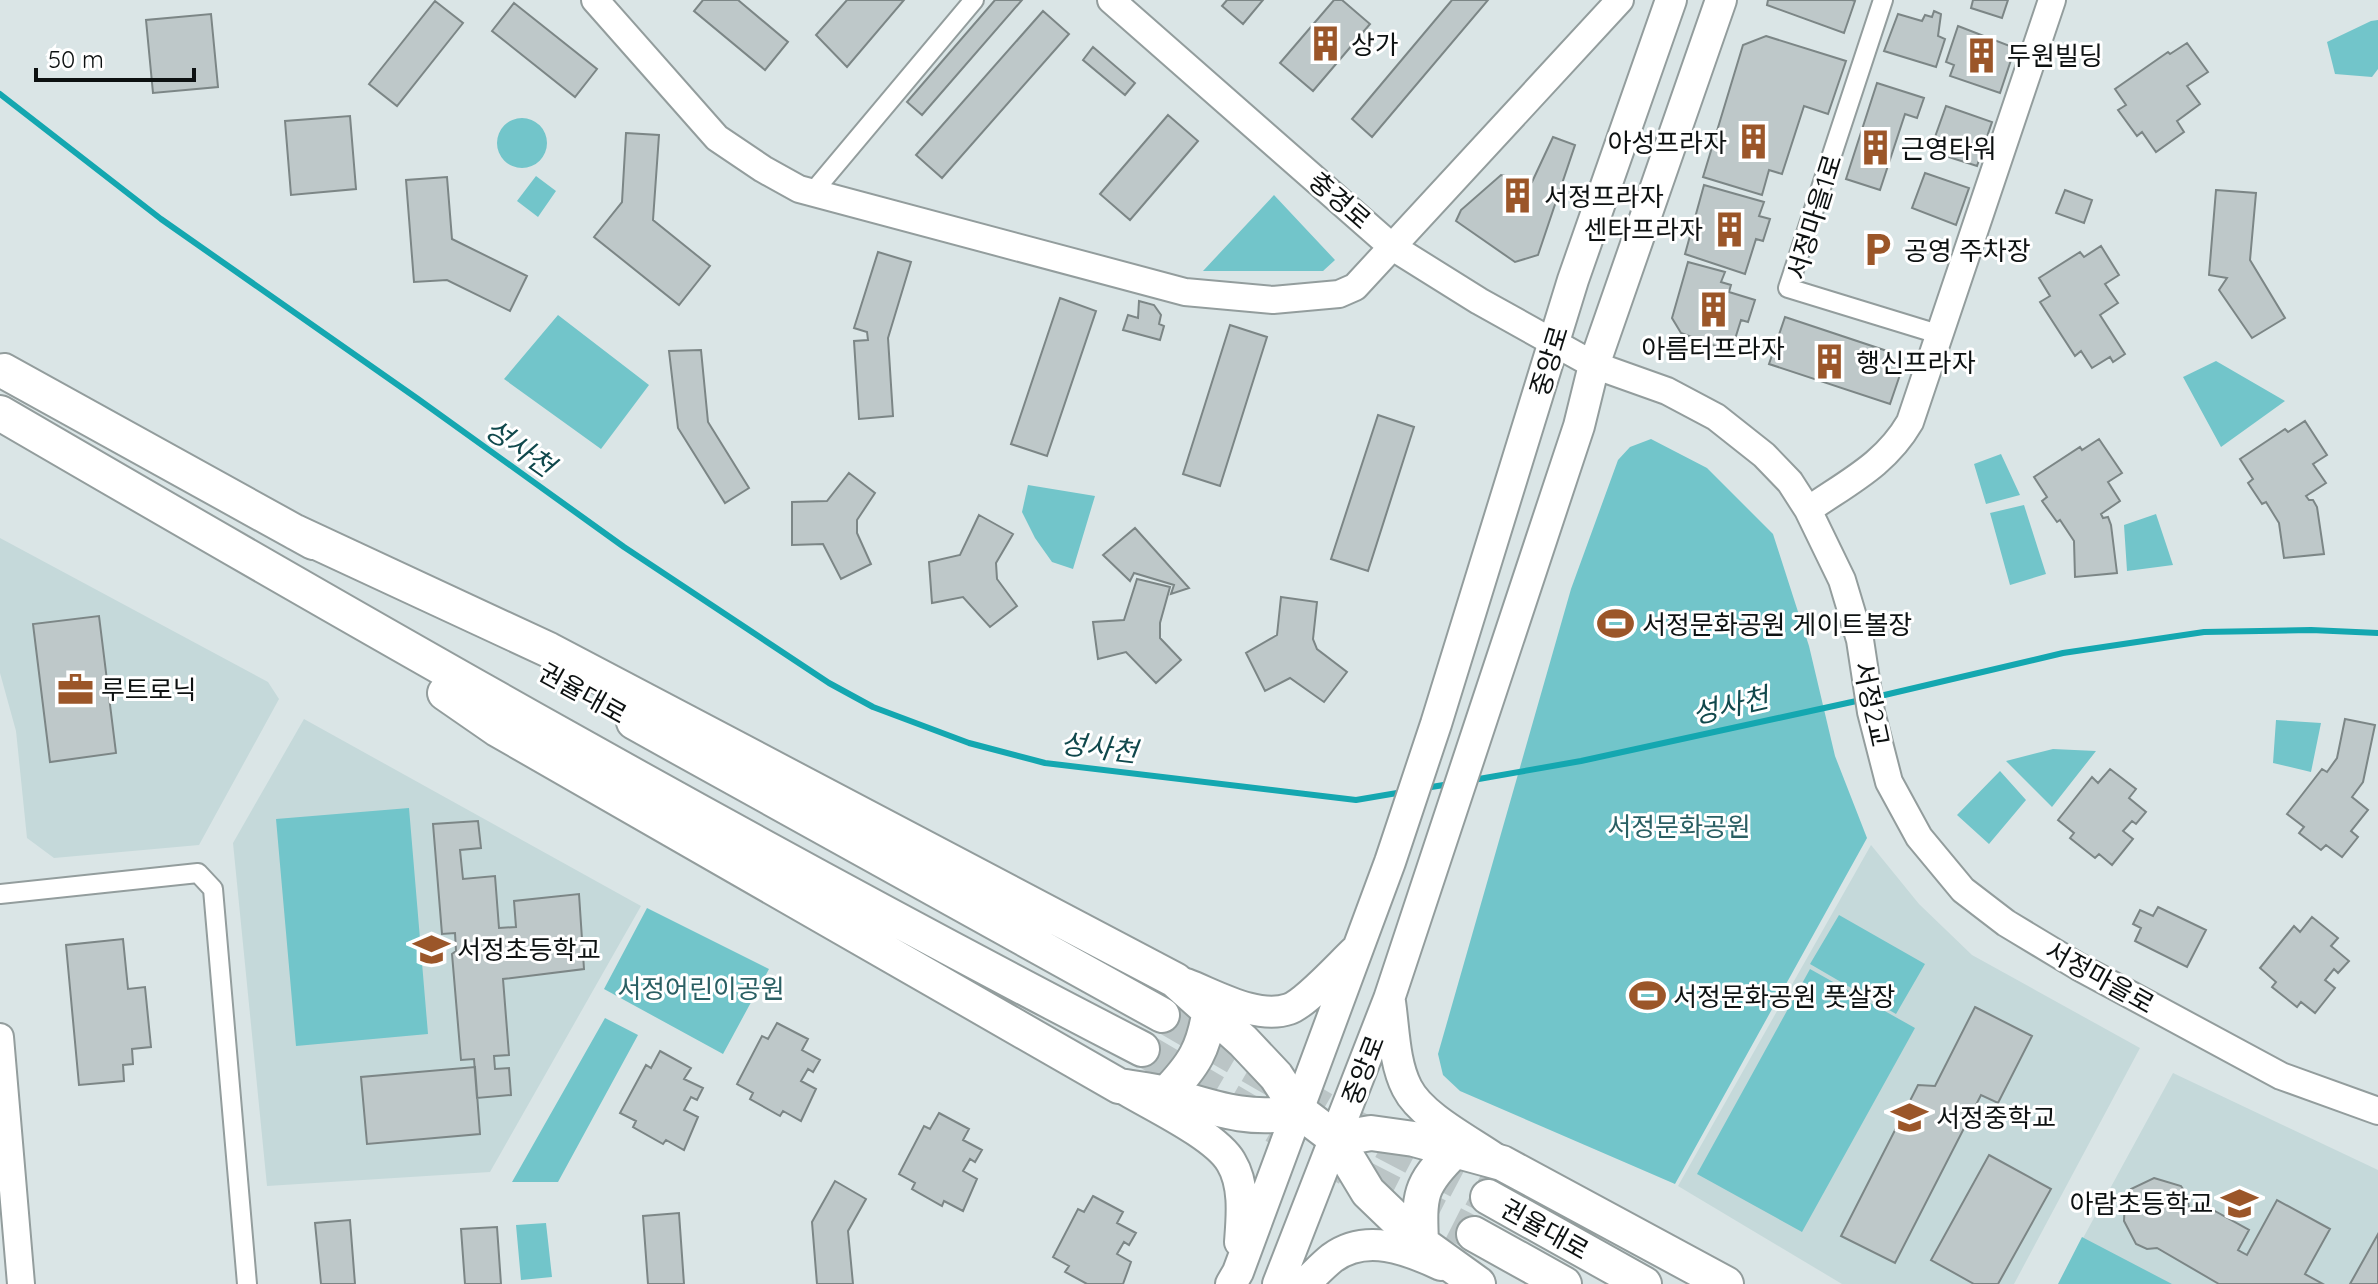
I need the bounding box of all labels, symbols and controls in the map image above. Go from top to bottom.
building icon: 상가 [1306,25,1344,63]
place label: 상가 [1351,28,1399,61]
scale bar [36,32,194,82]
building icon: 두원빌딩 [1962,36,2000,74]
place label: 두원빌딩 [2007,39,2103,72]
text: 50 m [48,44,104,74]
building icon: 아성프라자 [1734,123,1772,161]
place label: 아성프라자 [1607,126,1727,159]
building icon: 근영타워 [1856,129,1894,167]
place label: 근영타워 [1901,132,1997,165]
street label: 서정마을1로 [1779,150,1849,284]
street label: 충경로 [1302,164,1378,236]
building icon: 서정프라자 [1499,177,1537,215]
place label: 서정프라자 [1544,180,1664,213]
building icon: 센타프라자 [1710,210,1748,248]
place label: 센타프라자 [1583,213,1703,246]
parking icon: 공영 주차장 [1859,231,1897,269]
place label: 공영 주차장 [1904,234,2031,267]
building icon: 아름터프라자 [1694,290,1732,328]
street label: 중앙로 [1523,322,1575,400]
place label: 아름터프라자 [1641,332,1785,365]
building icon: 행신프라자 [1811,343,1849,381]
place label: 행신프라자 [1856,346,1976,379]
water label: 성사천 [478,411,564,485]
sports icon: 서정문화공원 게이트볼장 [1597,605,1635,643]
place label: 서정문화공원 게이트볼장 [1642,608,1912,641]
street label: 권율대로 [533,655,633,731]
street label: 서정2교 [1847,658,1897,750]
office icon: 루트로닉 [56,670,94,708]
place label: 루트로닉 [101,673,197,706]
water label: 성사천 [1688,679,1775,731]
water label: 성사천 [1059,725,1143,769]
park label: 서정문화공원 [1607,810,1751,843]
school or university icon: 서정초등학교 [412,930,450,968]
place label: 서정초등학교 [457,933,601,966]
street label: 서정마을로 [2040,934,2160,1020]
park label: 서정어린이공원 [617,972,785,1005]
sports icon: 서정문화공원 풋살장 [1628,977,1666,1015]
place label: 서정문화공원 풋살장 [1673,980,1895,1013]
street label: 중앙로 [1335,1031,1391,1109]
school or university icon: 서정중학교 [1891,1098,1929,1136]
place label: 서정중학교 [1936,1101,2056,1134]
school or university icon: 아람초등학교 [2220,1184,2258,1222]
place label: 아람초등학교 [2069,1187,2213,1220]
street label: 권율대로 [1495,1191,1595,1267]

